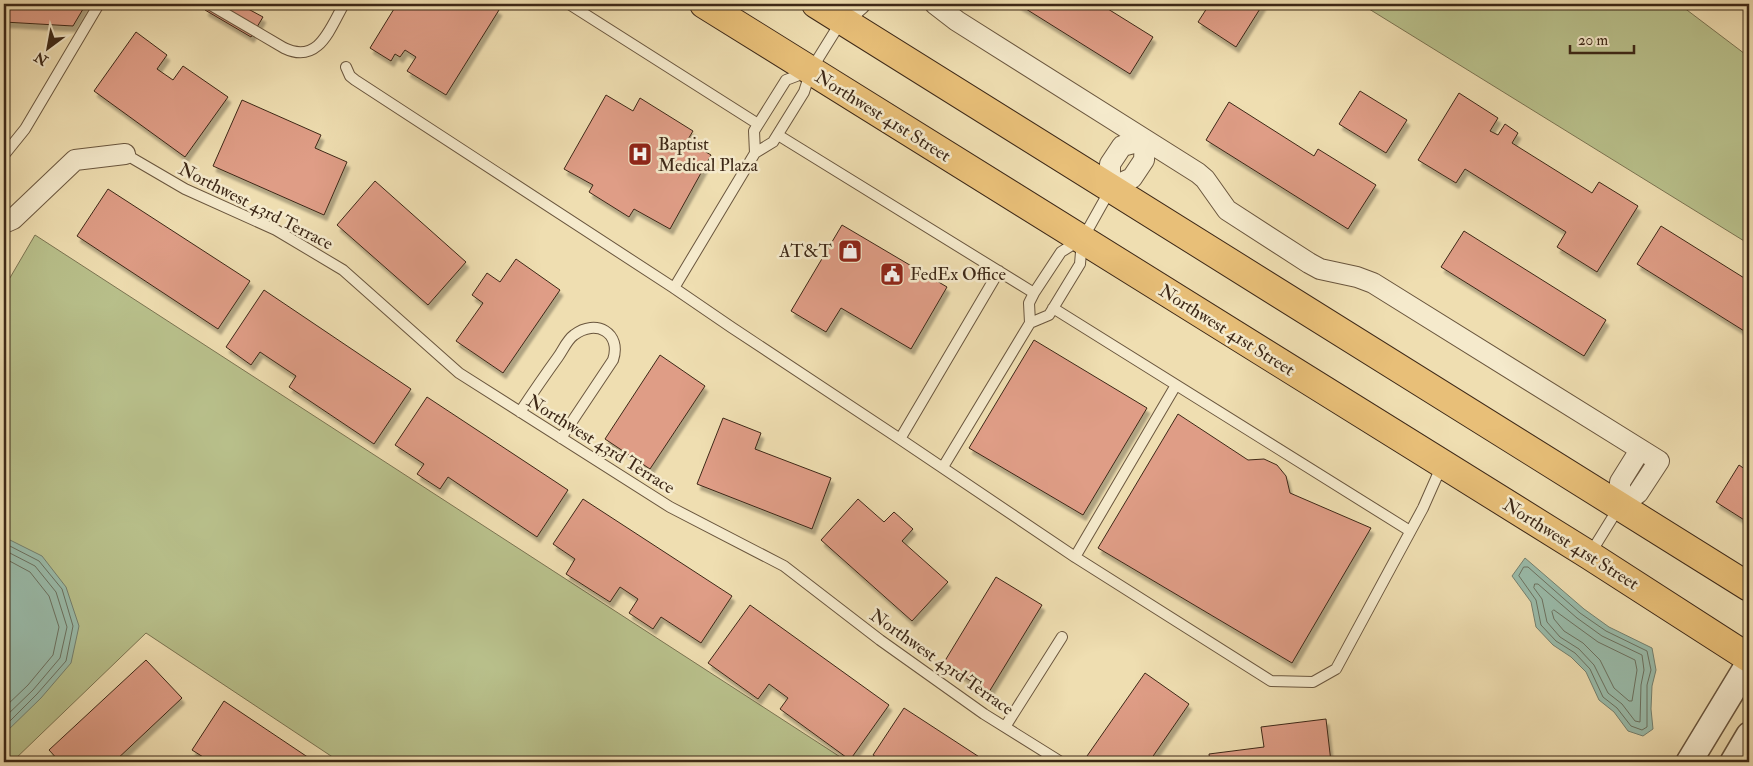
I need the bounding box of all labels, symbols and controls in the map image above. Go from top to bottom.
north arrow [22,22,72,72]
scale bar [1570,22,1634,54]
text: 20 m [1578,31,1608,50]
text: N [31,48,52,70]
street label: Northwest 41st Street [811,65,955,168]
place label: Baptist Medical Plaza [658,133,759,177]
hospital icon: Baptist Medical Plaza [627,141,653,167]
street label: Northwest 43rd Terrace [175,157,337,256]
shop icon: AT&T [837,238,863,264]
place label: AT&T [778,240,833,263]
public building icon: FedEx Office [879,261,905,287]
place label: FedEx Office [910,263,1006,286]
street label: Northwest 41st Street [1155,279,1299,382]
street label: Northwest 43rd Terrace [522,389,680,500]
street label: Northwest 41st Street [1499,493,1643,596]
street label: Northwest 43rd Terrace [865,604,1019,721]

